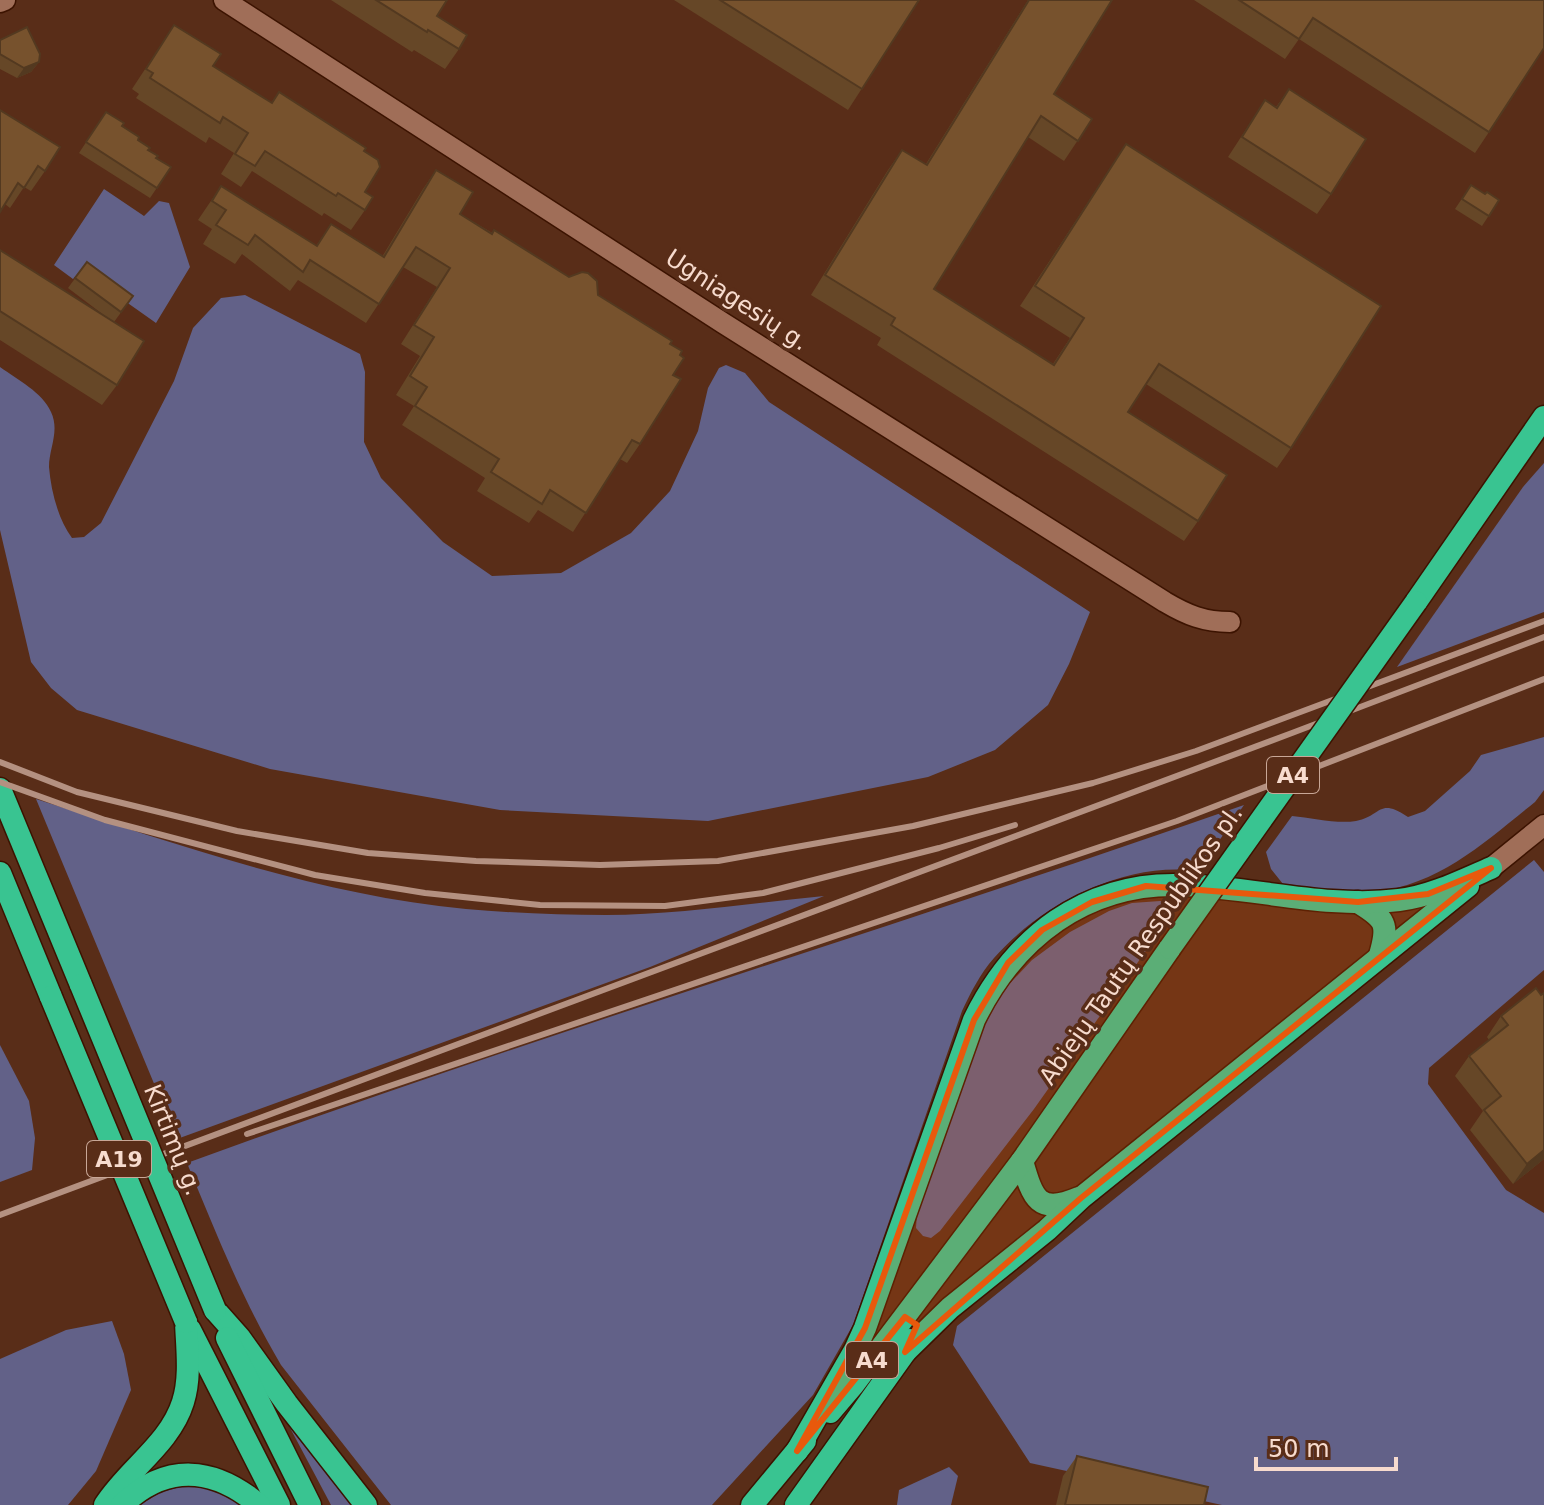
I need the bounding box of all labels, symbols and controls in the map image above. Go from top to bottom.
street label: Ugniagesių g. [660,244,814,356]
road number: A4 [1267,757,1319,793]
street label: Abiejų Tautų Respublikos pl. [1034,800,1248,1090]
street label: Kirtimų g. [138,1080,208,1200]
road number: A19 [87,1141,151,1177]
road number: A4 [846,1342,898,1378]
scale bar [1256,1421,1396,1471]
text: 50 m [1268,1435,1330,1463]

